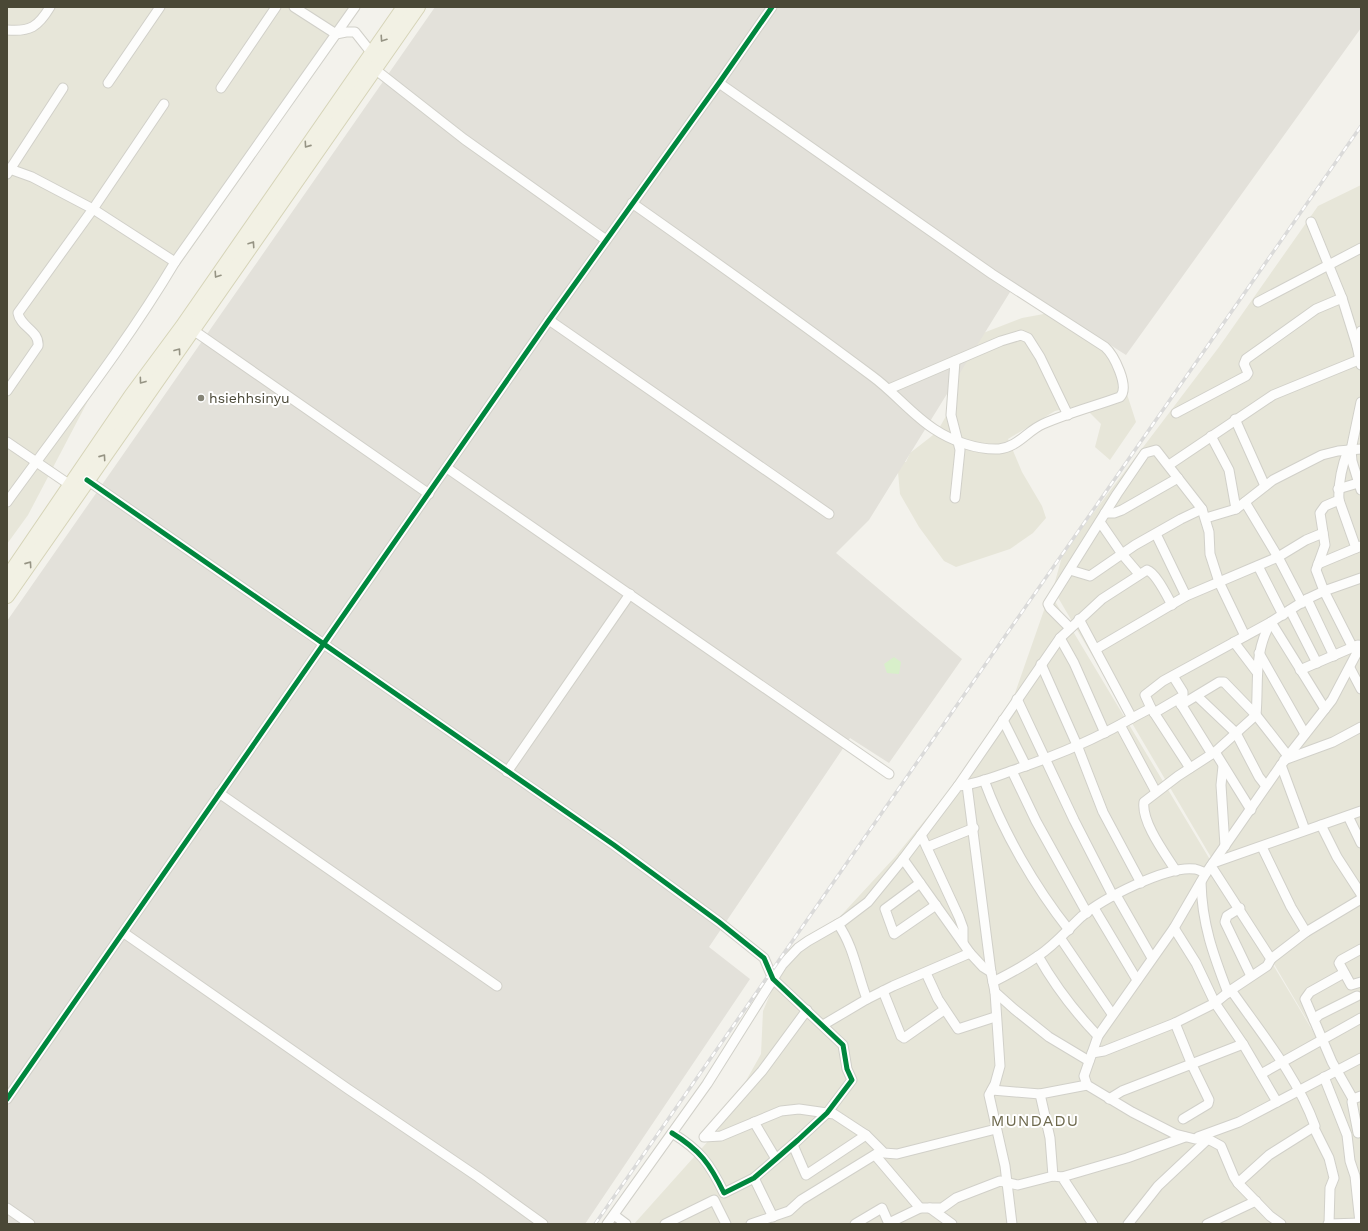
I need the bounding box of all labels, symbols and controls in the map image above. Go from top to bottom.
one-way arrow [380,35,387,42]
one-way arrow [305,141,312,148]
one-way arrow [247,241,255,248]
one-way arrow [214,271,222,278]
one-way arrow [173,348,180,355]
one-way arrow [140,377,147,384]
place label: hsiehhsinyu [209,390,290,406]
marker: hsiehhsinyu [196,393,206,403]
one-way arrow [98,454,105,461]
one-way arrow [24,561,31,568]
district label: MUNDADU [991,1111,1079,1130]

